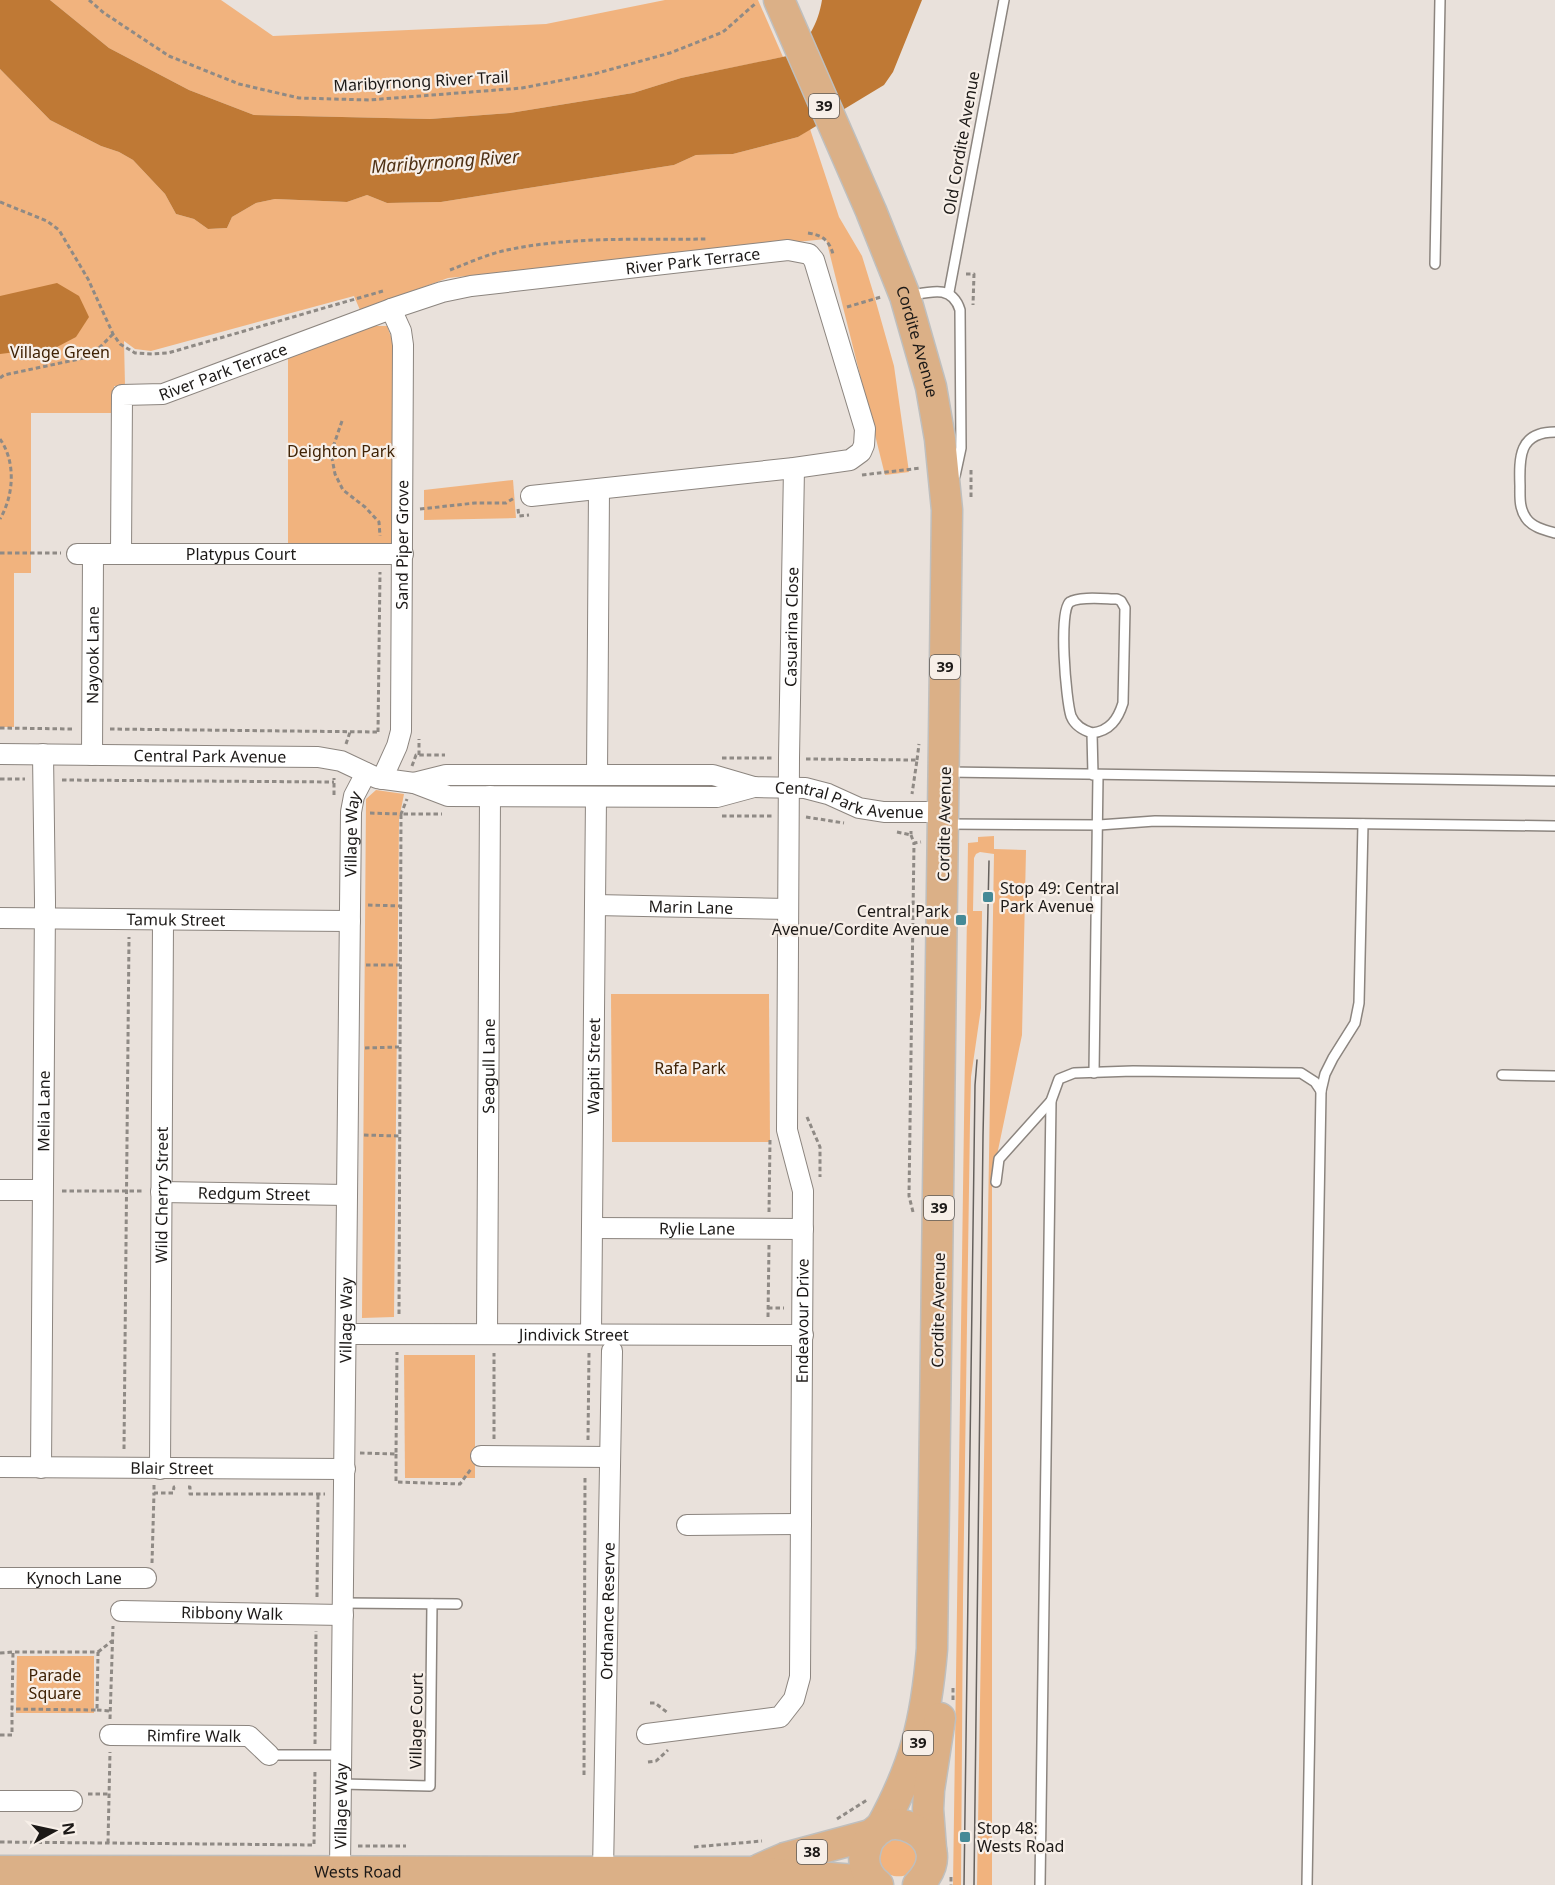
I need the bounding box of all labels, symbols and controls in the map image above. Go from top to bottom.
street label: Maribyrnong River Trail [333,65,509,97]
street label: Old Cordite Avenue [938,69,984,217]
road number: 39 [809,94,839,118]
water label: Maribyrnong River [370,144,521,178]
street label: River Park Terrace [624,242,761,279]
street label: Cordite Avenue [891,282,944,399]
street label: River Park Terrace [156,338,290,406]
park label: Village Green [10,341,110,363]
park label: Deighton Park [287,440,395,462]
street label: Sand Piper Grove [391,480,413,610]
street label: Platypus Court [186,543,296,565]
street label: Casuarina Close [779,567,803,687]
street label: Nayook Lane [81,606,104,704]
road number: 39 [930,655,960,679]
street label: Central Park Avenue [134,744,286,768]
street label: Cordite Avenue [932,766,956,882]
street label: Central Park Avenue [775,776,924,823]
street label: Village Way [339,786,366,877]
place label: Stop 49: Central Park Avenue [1000,877,1119,917]
marker: Stop 49: Central Park Avenue [981,890,995,904]
street label: Marin Lane [648,895,734,919]
place label: Central Park Avenue/Cordite Avenue [772,900,949,940]
street label: Tamuk Street [126,908,226,931]
marker: Central Park Avenue/Cordite Avenue [954,913,968,927]
street label: Seagull Lane [477,1018,500,1114]
street label: Wapiti Street [582,1018,605,1114]
park label: Rafa Park [654,1057,726,1079]
street label: Melia Lane [32,1070,55,1152]
street label: Wild Cherry Street [150,1126,173,1263]
street label: Redgum Street [198,1182,311,1205]
road number: 39 [924,1196,954,1220]
street label: Rylie Lane [659,1217,735,1240]
street label: Cordite Avenue [926,1252,950,1368]
street label: Endeavour Drive [791,1258,814,1383]
street label: Village Way [334,1276,357,1363]
street label: Jindivick Street [517,1323,629,1346]
street label: Blair Street [130,1457,214,1479]
street label: Ordnance Reserve [595,1542,620,1680]
street label: Kynoch Lane [26,1567,122,1589]
street label: Ribbony Walk [181,1601,284,1625]
park label: Parade Square [29,1664,81,1704]
street label: Village Court [404,1673,428,1769]
street label: Rimfire Walk [147,1724,242,1747]
road number: 39 [903,1731,933,1755]
street label: Village Way [329,1762,352,1849]
north arrow [24,1801,84,1861]
place label: Stop 48: Wests Road [977,1817,1064,1857]
text: N [57,1821,81,1837]
marker: Stop 48: Wests Road [958,1830,972,1844]
road number: 38 [797,1840,827,1864]
street label: Wests Road [314,1860,402,1883]

